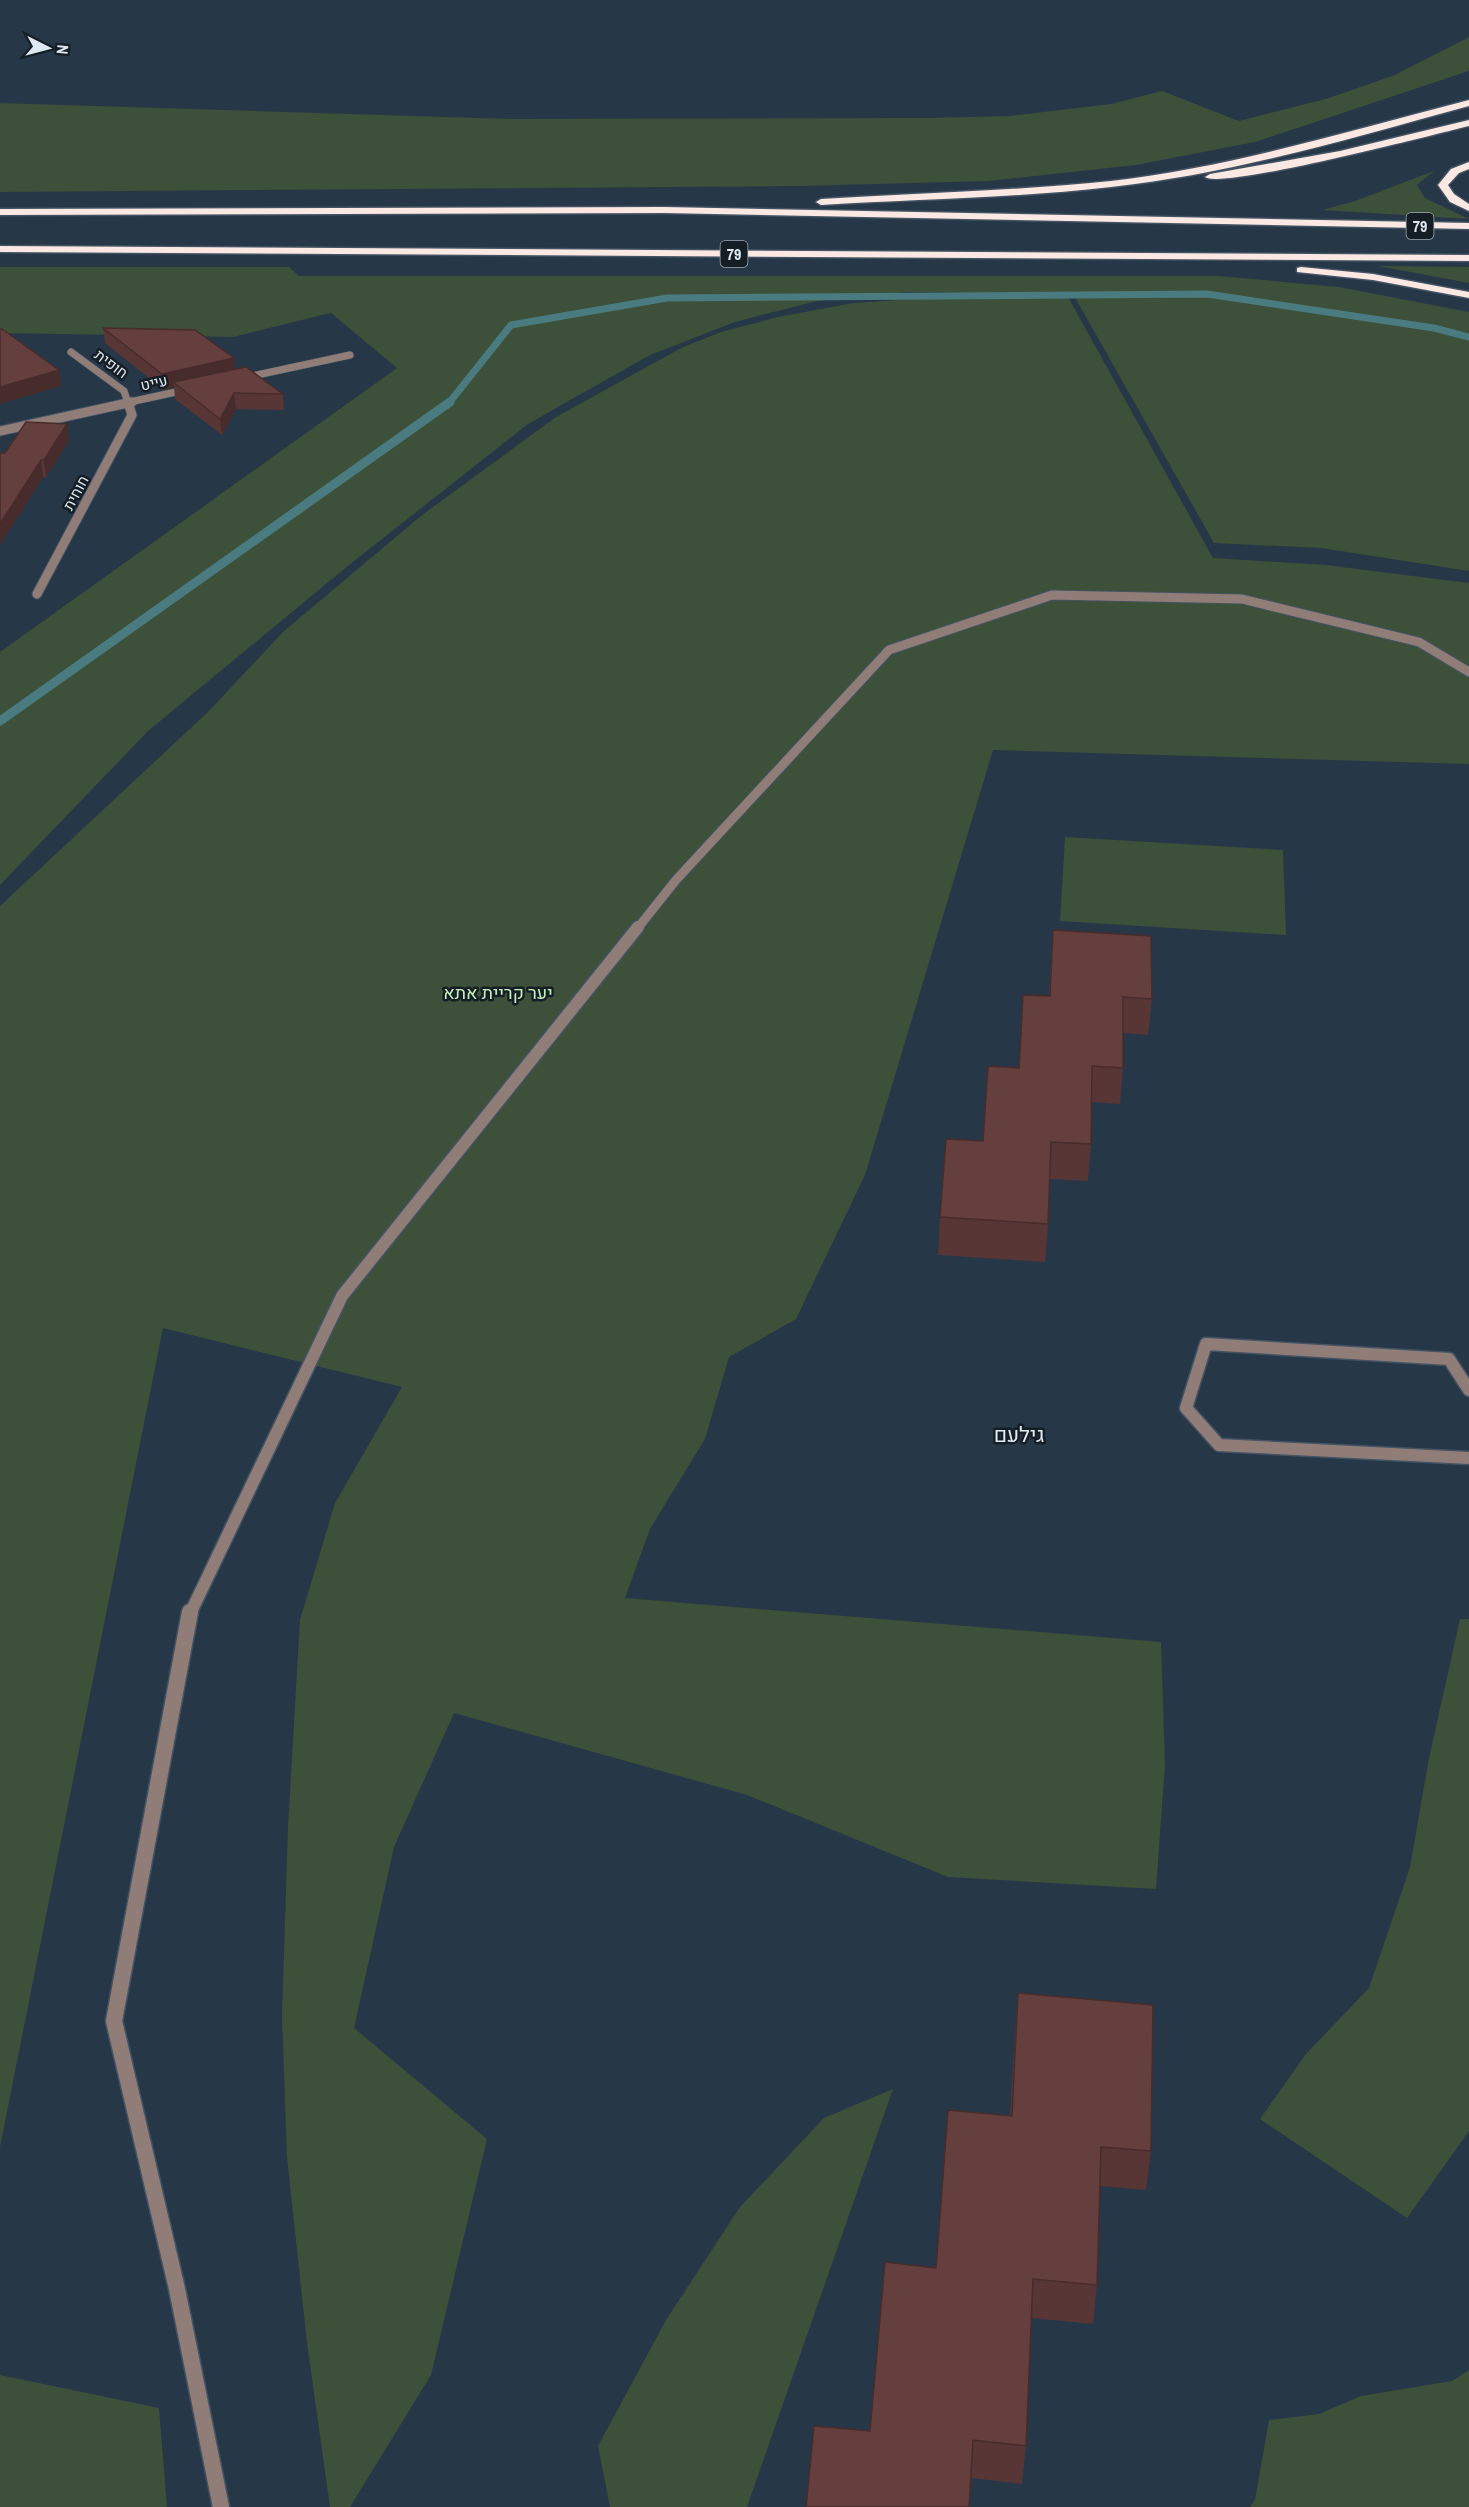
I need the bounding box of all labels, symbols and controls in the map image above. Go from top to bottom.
north arrow [18,18,78,78]
text: N [51,44,74,55]
road number: 79 [1406,213,1434,239]
road number: 79 [720,241,748,267]
street label: חופית [90,344,132,383]
street label: עייט [139,369,169,396]
street label: חוחית [58,472,93,514]
park label: יער קריית אתא [443,980,553,1005]
district label: גילעם [994,1420,1044,1449]

